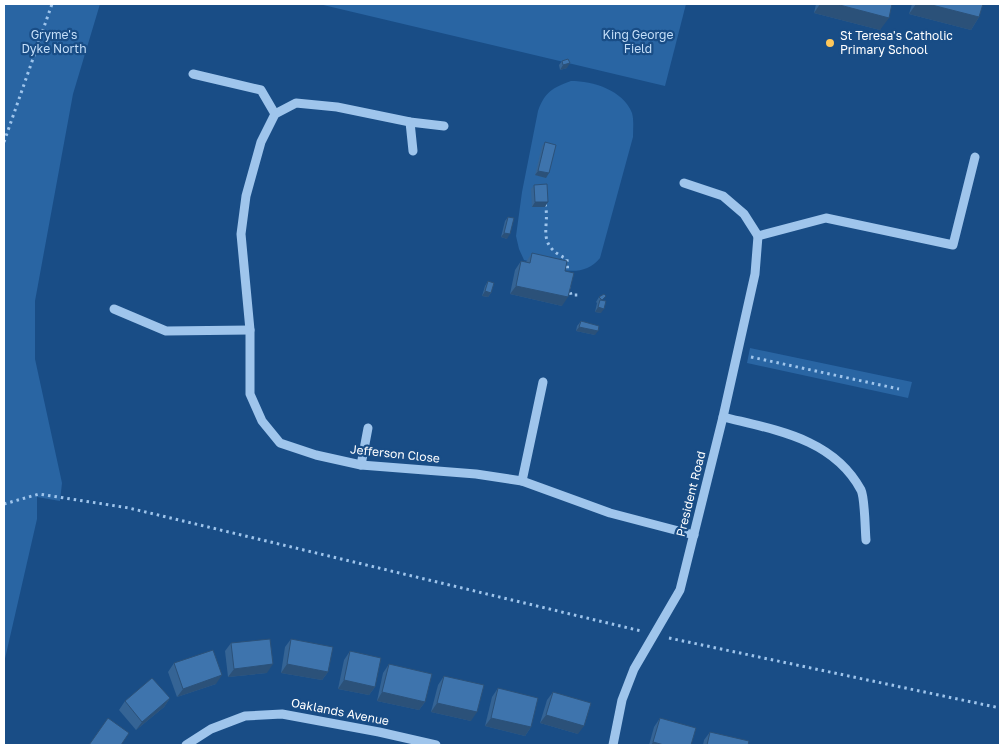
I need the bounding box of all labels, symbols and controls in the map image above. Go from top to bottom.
park label: Gryme's Dyke North [21,27,87,56]
park label: King George Field [603,27,673,56]
place label: St Teresa's Catholic Primary School [840,28,953,57]
marker: St Teresa's Catholic Primary School [824,37,836,49]
street label: Jefferson Close [349,441,441,466]
street label: President Road [673,449,708,538]
street label: Oaklands Avenue [290,695,390,728]

